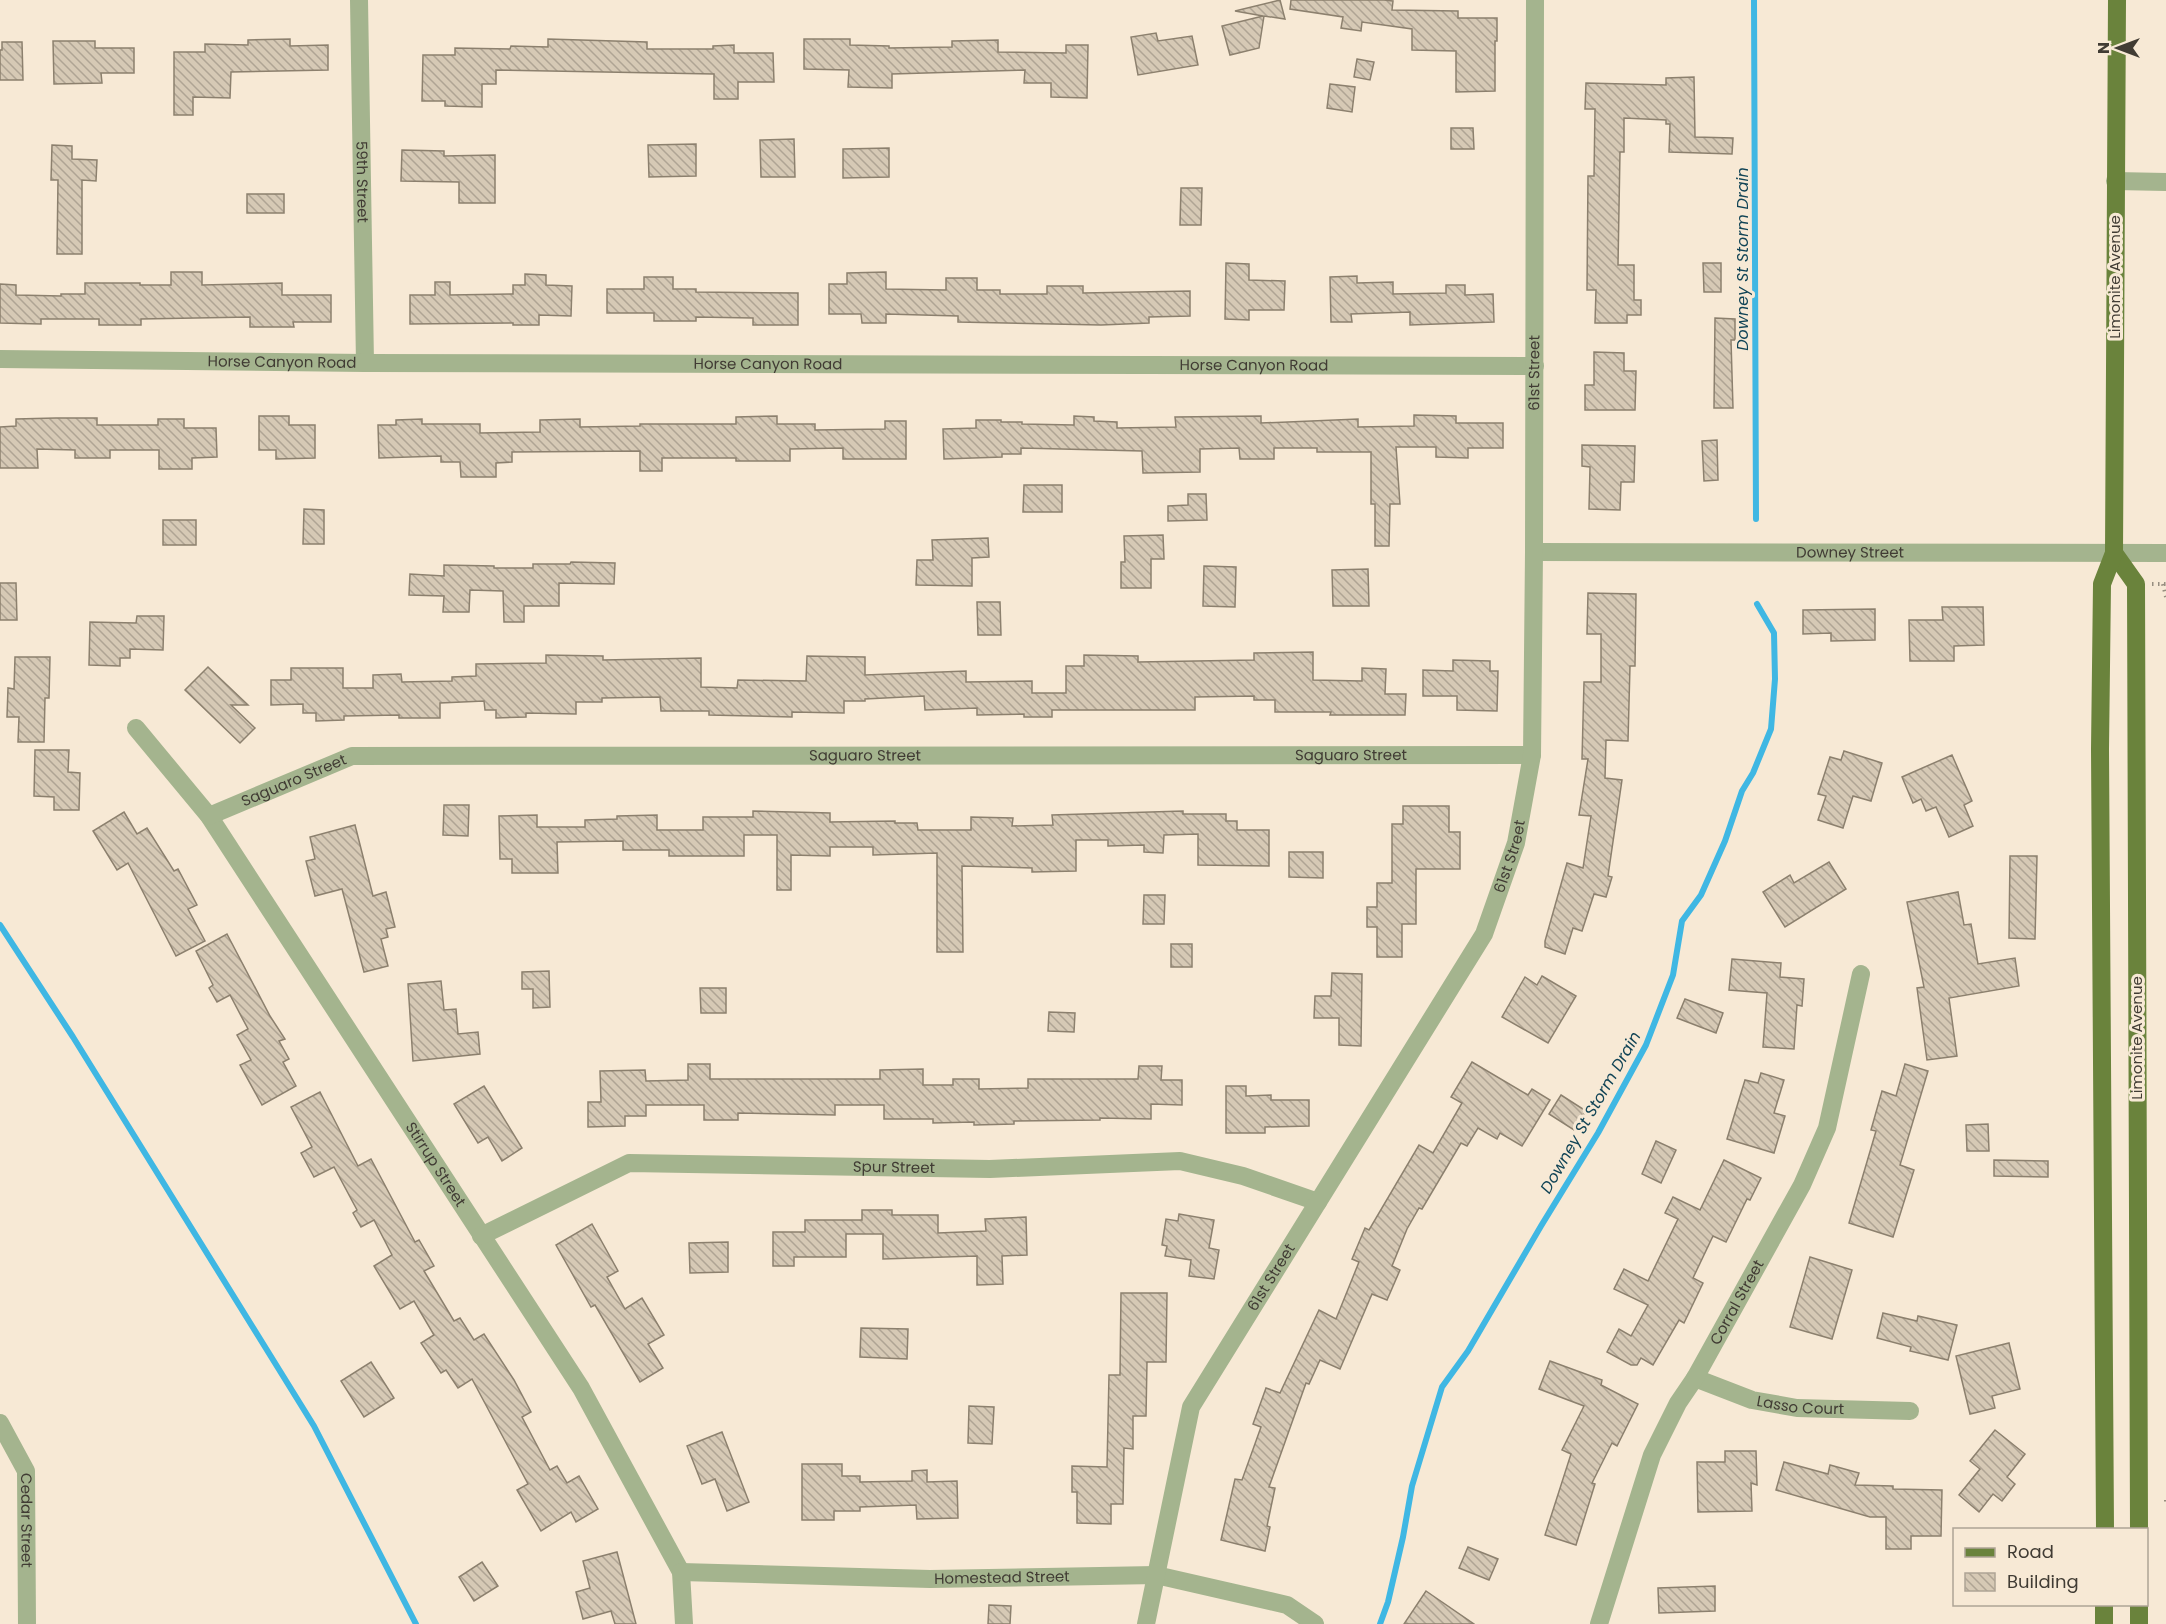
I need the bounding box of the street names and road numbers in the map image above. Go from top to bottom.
street label: 59th Street [351,141,374,223]
street label: Limonite Avenue [2104,215,2125,339]
street label: 61st Street [1523,335,1544,411]
street label: Horse Canyon Road [207,350,357,373]
street label: Horse Canyon Road [694,353,842,374]
street label: Horse Canyon Road [1180,354,1328,375]
street label: Downey Street [1796,541,1904,563]
street label: Saguaro Street [1295,744,1407,765]
street label: Saguaro Street [809,745,921,766]
street label: Saguaro Street [238,749,349,811]
street label: 61st Street [1488,818,1530,896]
street label: Limonite Avenue [2126,976,2147,1100]
street label: Stirrup Street [401,1118,471,1211]
street label: Spur Street [853,1156,935,1178]
street label: 61st Street [1242,1240,1300,1315]
street label: Corral Street [1704,1256,1769,1348]
street label: Lasso Court [1755,1390,1844,1419]
street label: Cedar Street [16,1473,38,1568]
street label: Homestead Street [934,1566,1070,1589]

